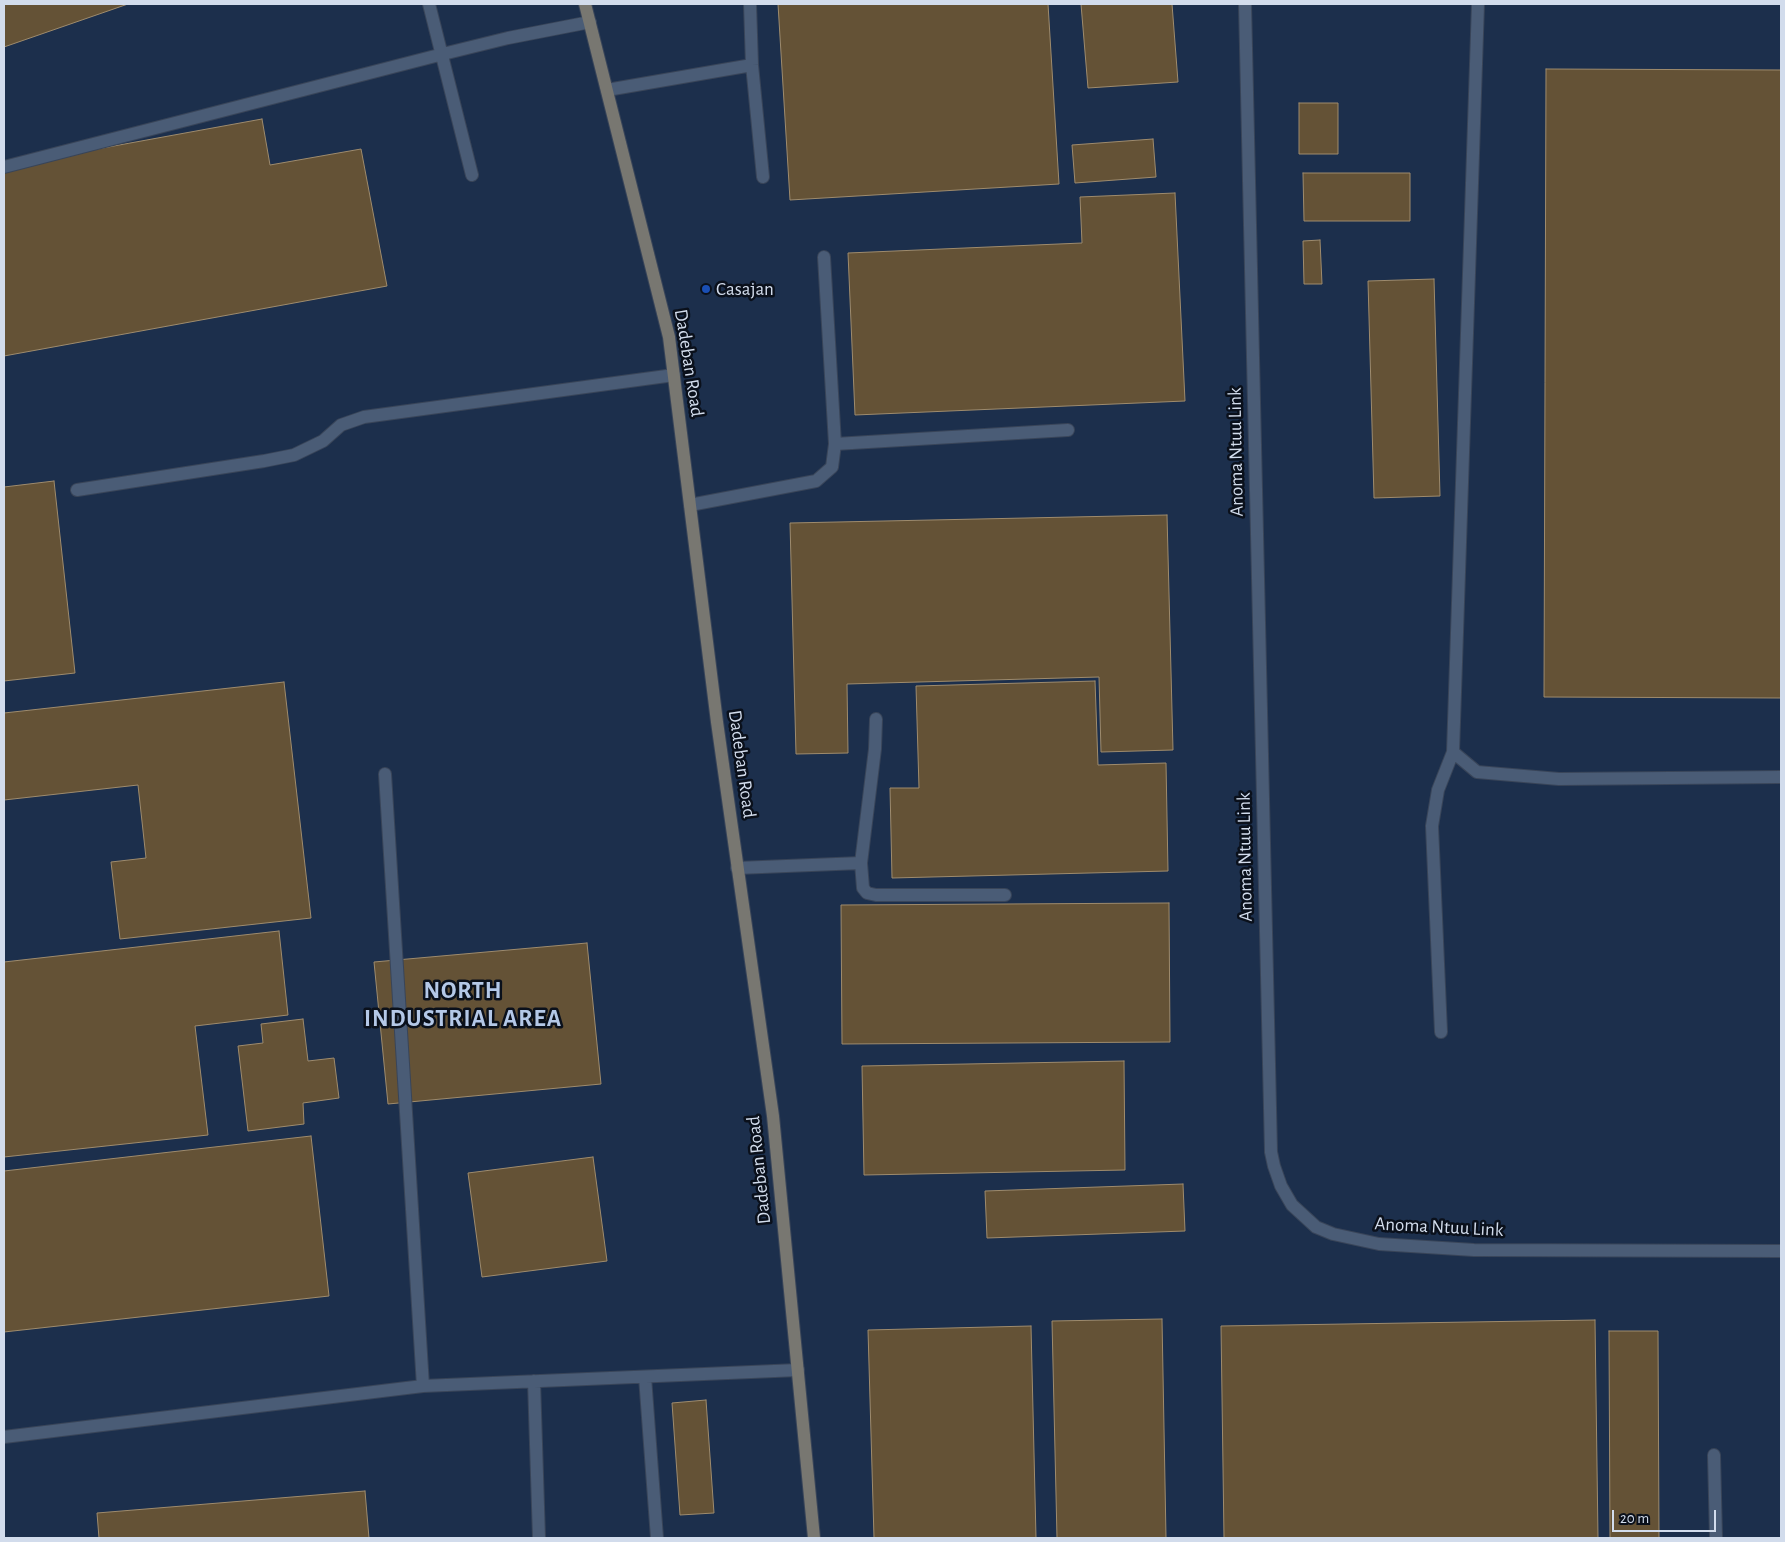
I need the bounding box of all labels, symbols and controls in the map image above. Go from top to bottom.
place label: Casajan [716,278,774,300]
marker: Casajan [700,283,712,295]
street label: Dadeban Road [669,308,709,418]
street label: Anoma Ntuu Link [1223,387,1249,517]
street label: Dadeban Road [723,709,761,819]
street label: Anoma Ntuu Link [1232,792,1258,922]
district label: NORTH INDUSTRIAL AREA [362,977,564,1033]
street label: Dadeban Road [742,1115,776,1225]
street label: Anoma Ntuu Link [1374,1212,1504,1242]
scale bar [1615,1500,1719,1532]
text: 20 m [1620,1511,1649,1526]

